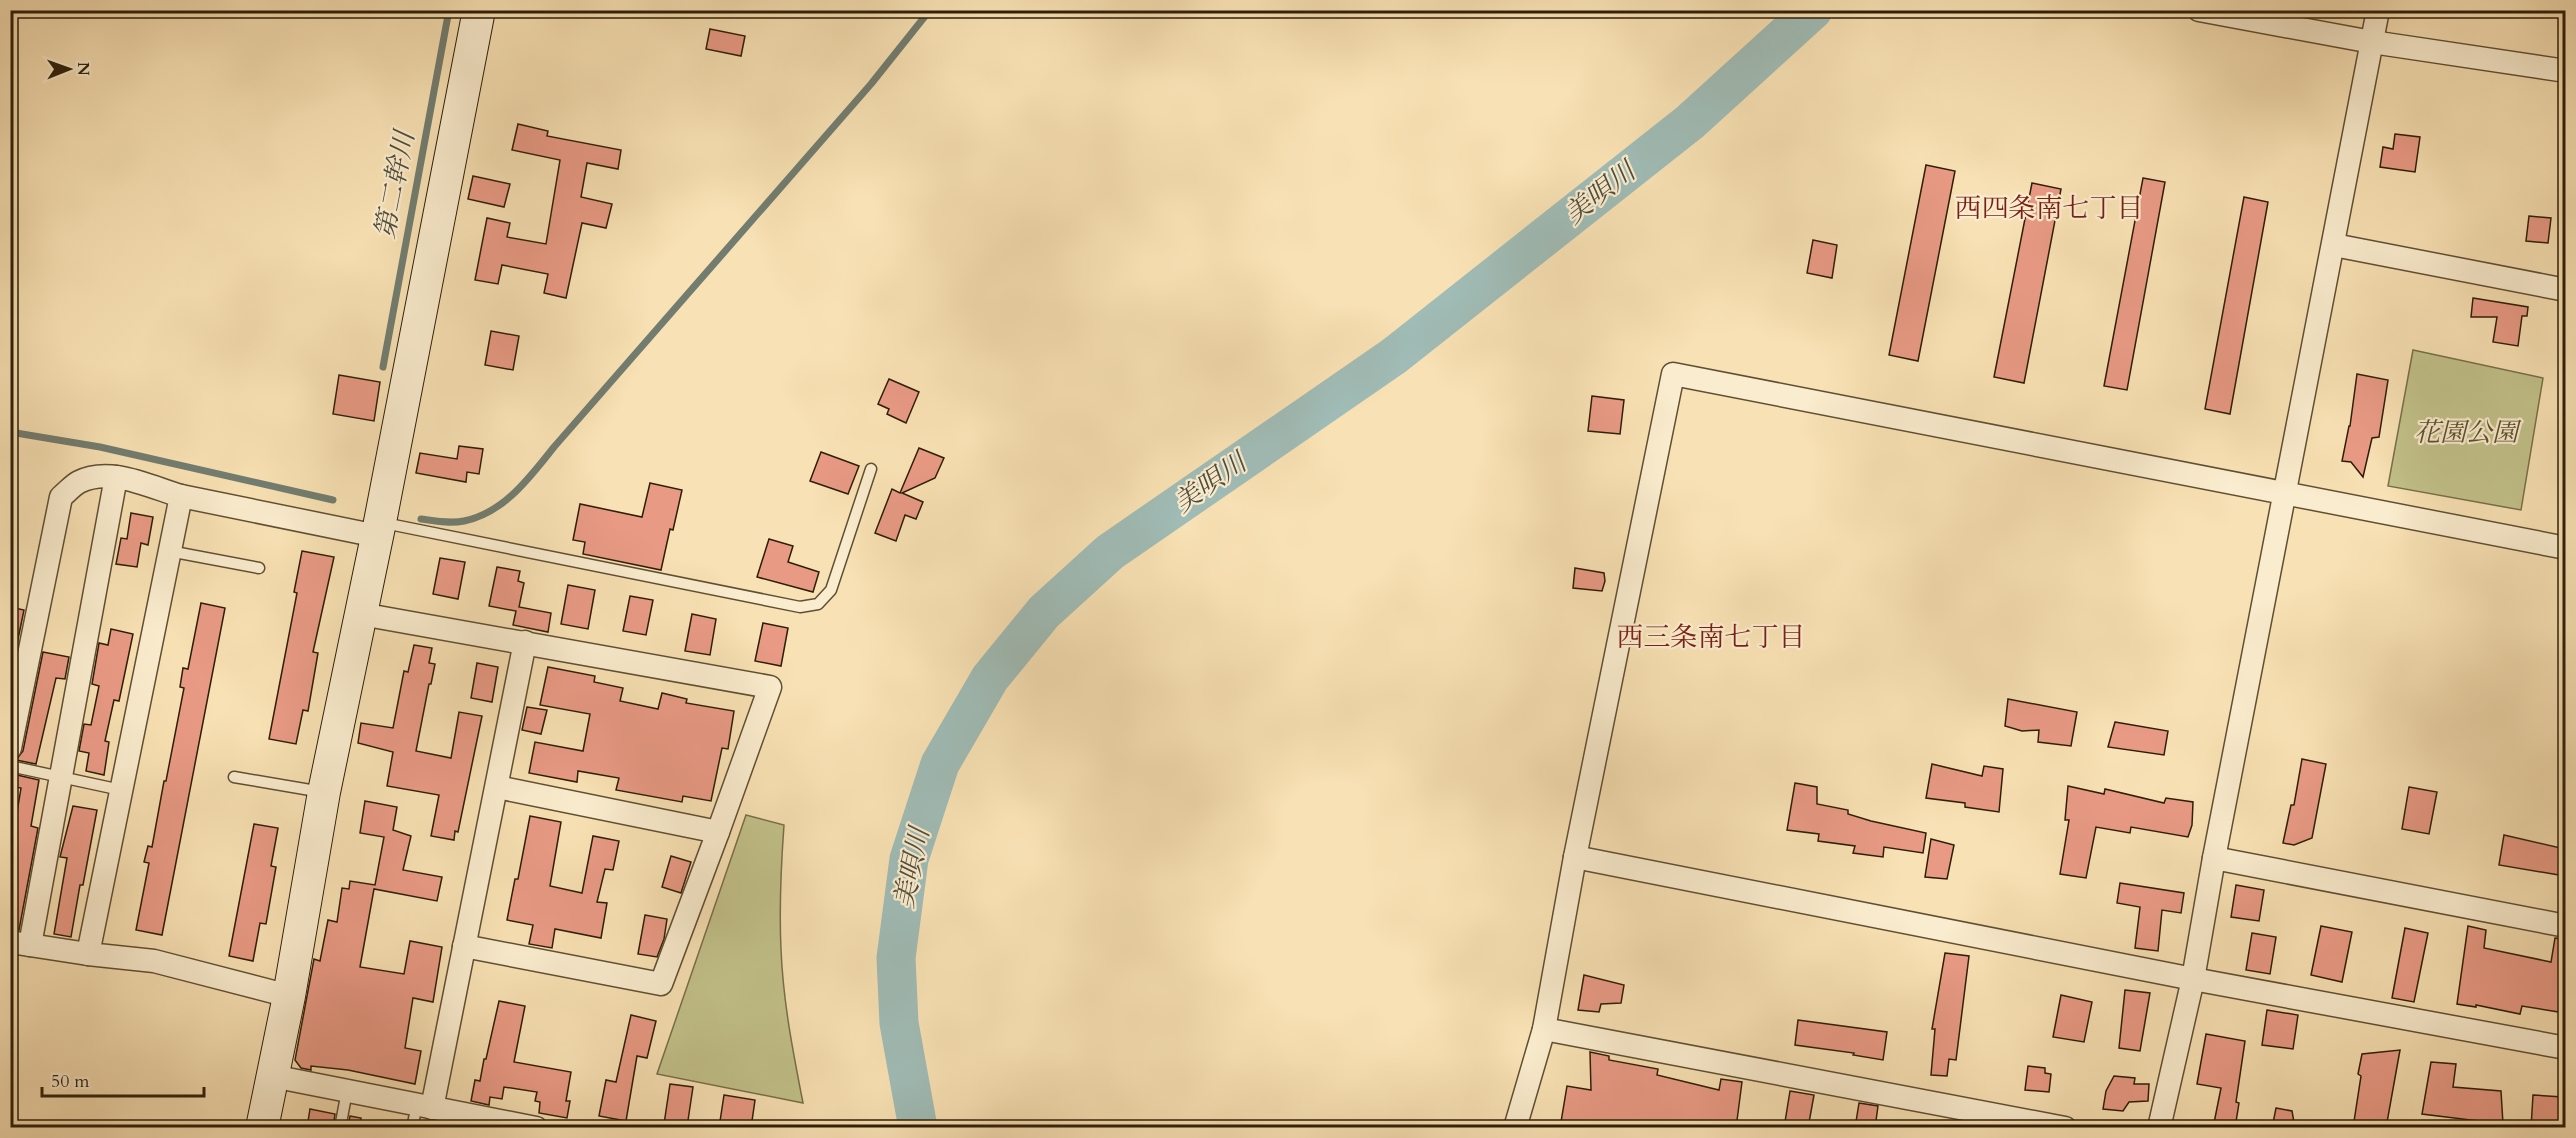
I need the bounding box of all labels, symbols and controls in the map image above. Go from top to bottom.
north arrow [39,39,99,99]
text: N [72,62,94,76]
water label: 第二幹川 [367,126,424,242]
water label: 美唄川 [1557,152,1646,233]
district label: 西四条南七丁目 [1955,190,2144,227]
park label: 花園公園 [2414,415,2522,450]
water label: 美唄川 [1166,443,1256,521]
district label: 西三条南七丁目 [1617,619,1806,656]
water label: 美唄川 [885,822,939,911]
scale bar [42,1060,204,1098]
text: 50 m [51,1069,90,1094]

